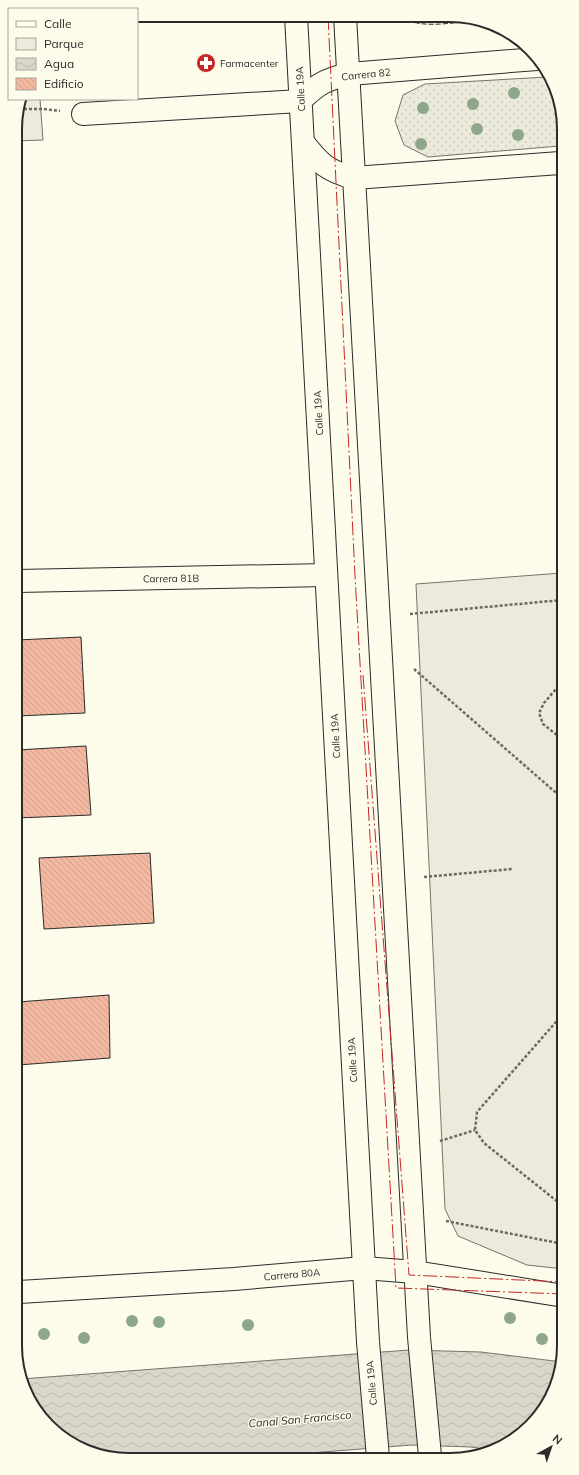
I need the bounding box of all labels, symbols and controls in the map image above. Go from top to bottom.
legend [8,8,138,100]
text: Calle [44,16,71,31]
text: Parque [44,36,84,51]
pharmacy icon: Farmacenter [195,52,217,74]
text: Agua [44,56,74,71]
place label: Farmacenter [220,57,279,70]
street label: Carrera 82 [341,65,391,84]
street label: Calle 19A [293,66,308,112]
text: Edificio [44,76,84,91]
street label: Calle 19A [311,390,326,436]
street label: Carrera 81B [143,572,199,585]
street label: Calle 19A [328,713,343,759]
street label: Calle 19A [345,1037,360,1083]
street label: Carrera 80A [263,1265,322,1283]
street label: Calle 19A [363,1359,380,1406]
water label: Canal San Francisco [248,1408,352,1430]
north arrow [531,1427,571,1467]
text: N [550,1431,565,1447]

